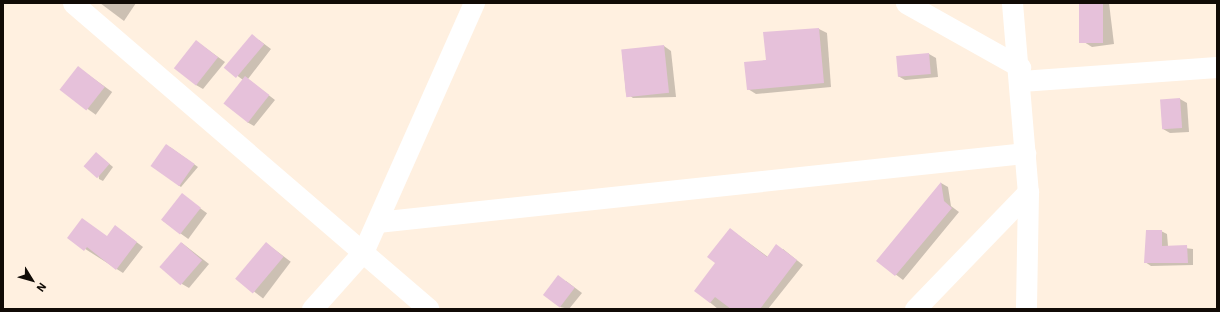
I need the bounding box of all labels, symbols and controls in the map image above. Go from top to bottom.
north arrow [12,260,52,300]
text: N [34,280,50,295]

